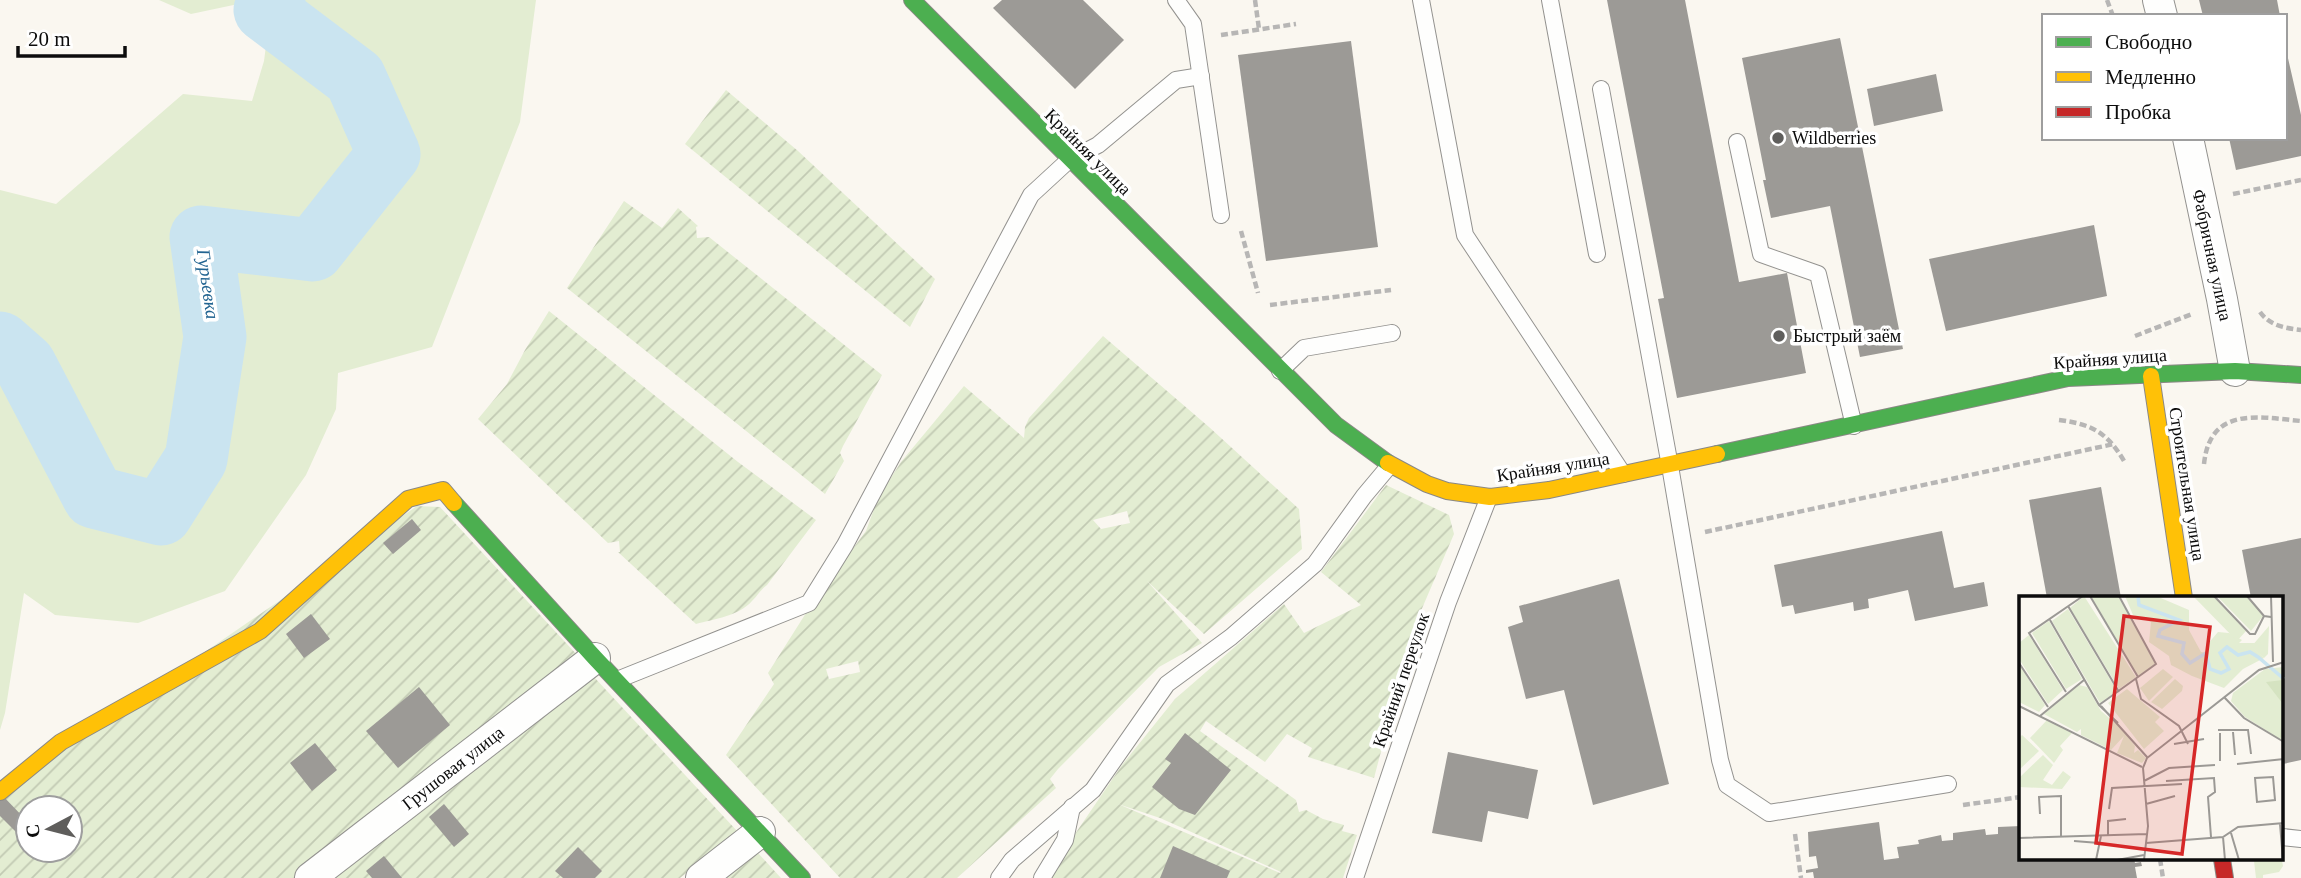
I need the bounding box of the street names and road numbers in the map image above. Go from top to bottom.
street label: Крайняя улица [1041,105,1135,199]
street label: Фабричная улица [2188,187,2236,323]
street label: Крайняя улица [2053,345,2167,373]
street label: Строительная улица [2165,406,2209,562]
street label: Крайняя улица [1495,448,1611,486]
street label: Крайний переулок [1369,610,1434,750]
street label: Грушовая улица [398,722,508,814]

